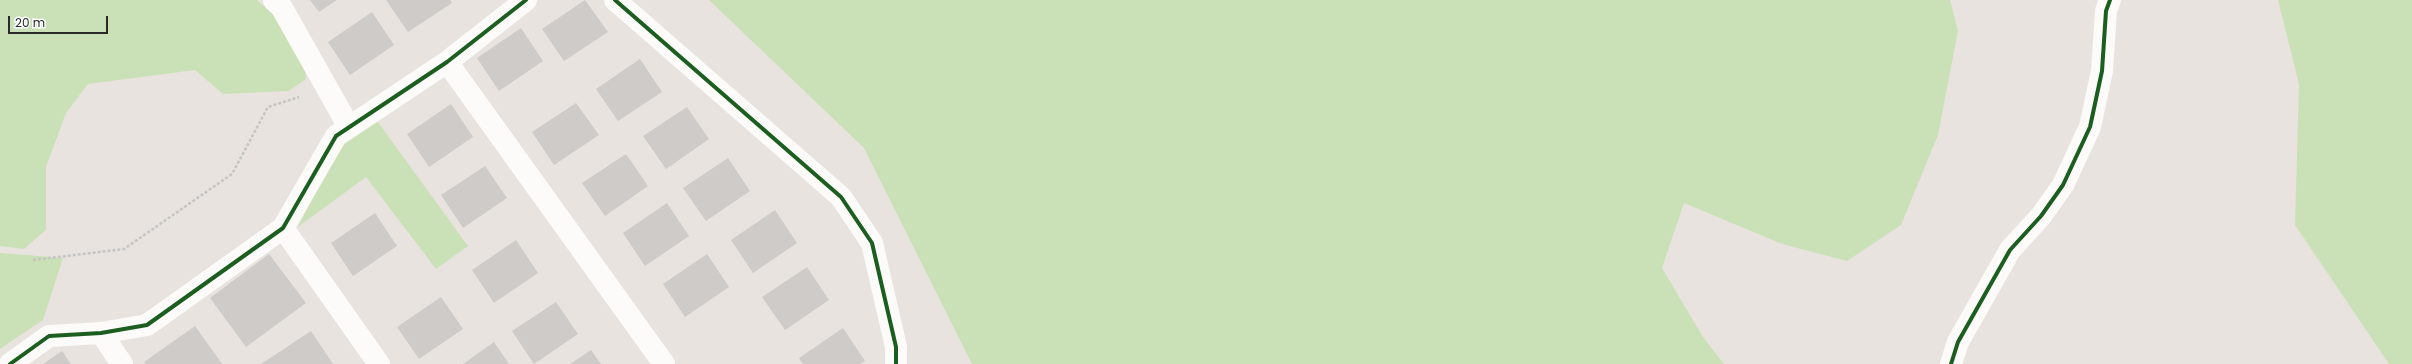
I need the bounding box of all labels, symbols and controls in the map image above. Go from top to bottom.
scale bar [10,8,110,34]
text: 20 m [15,14,45,31]

